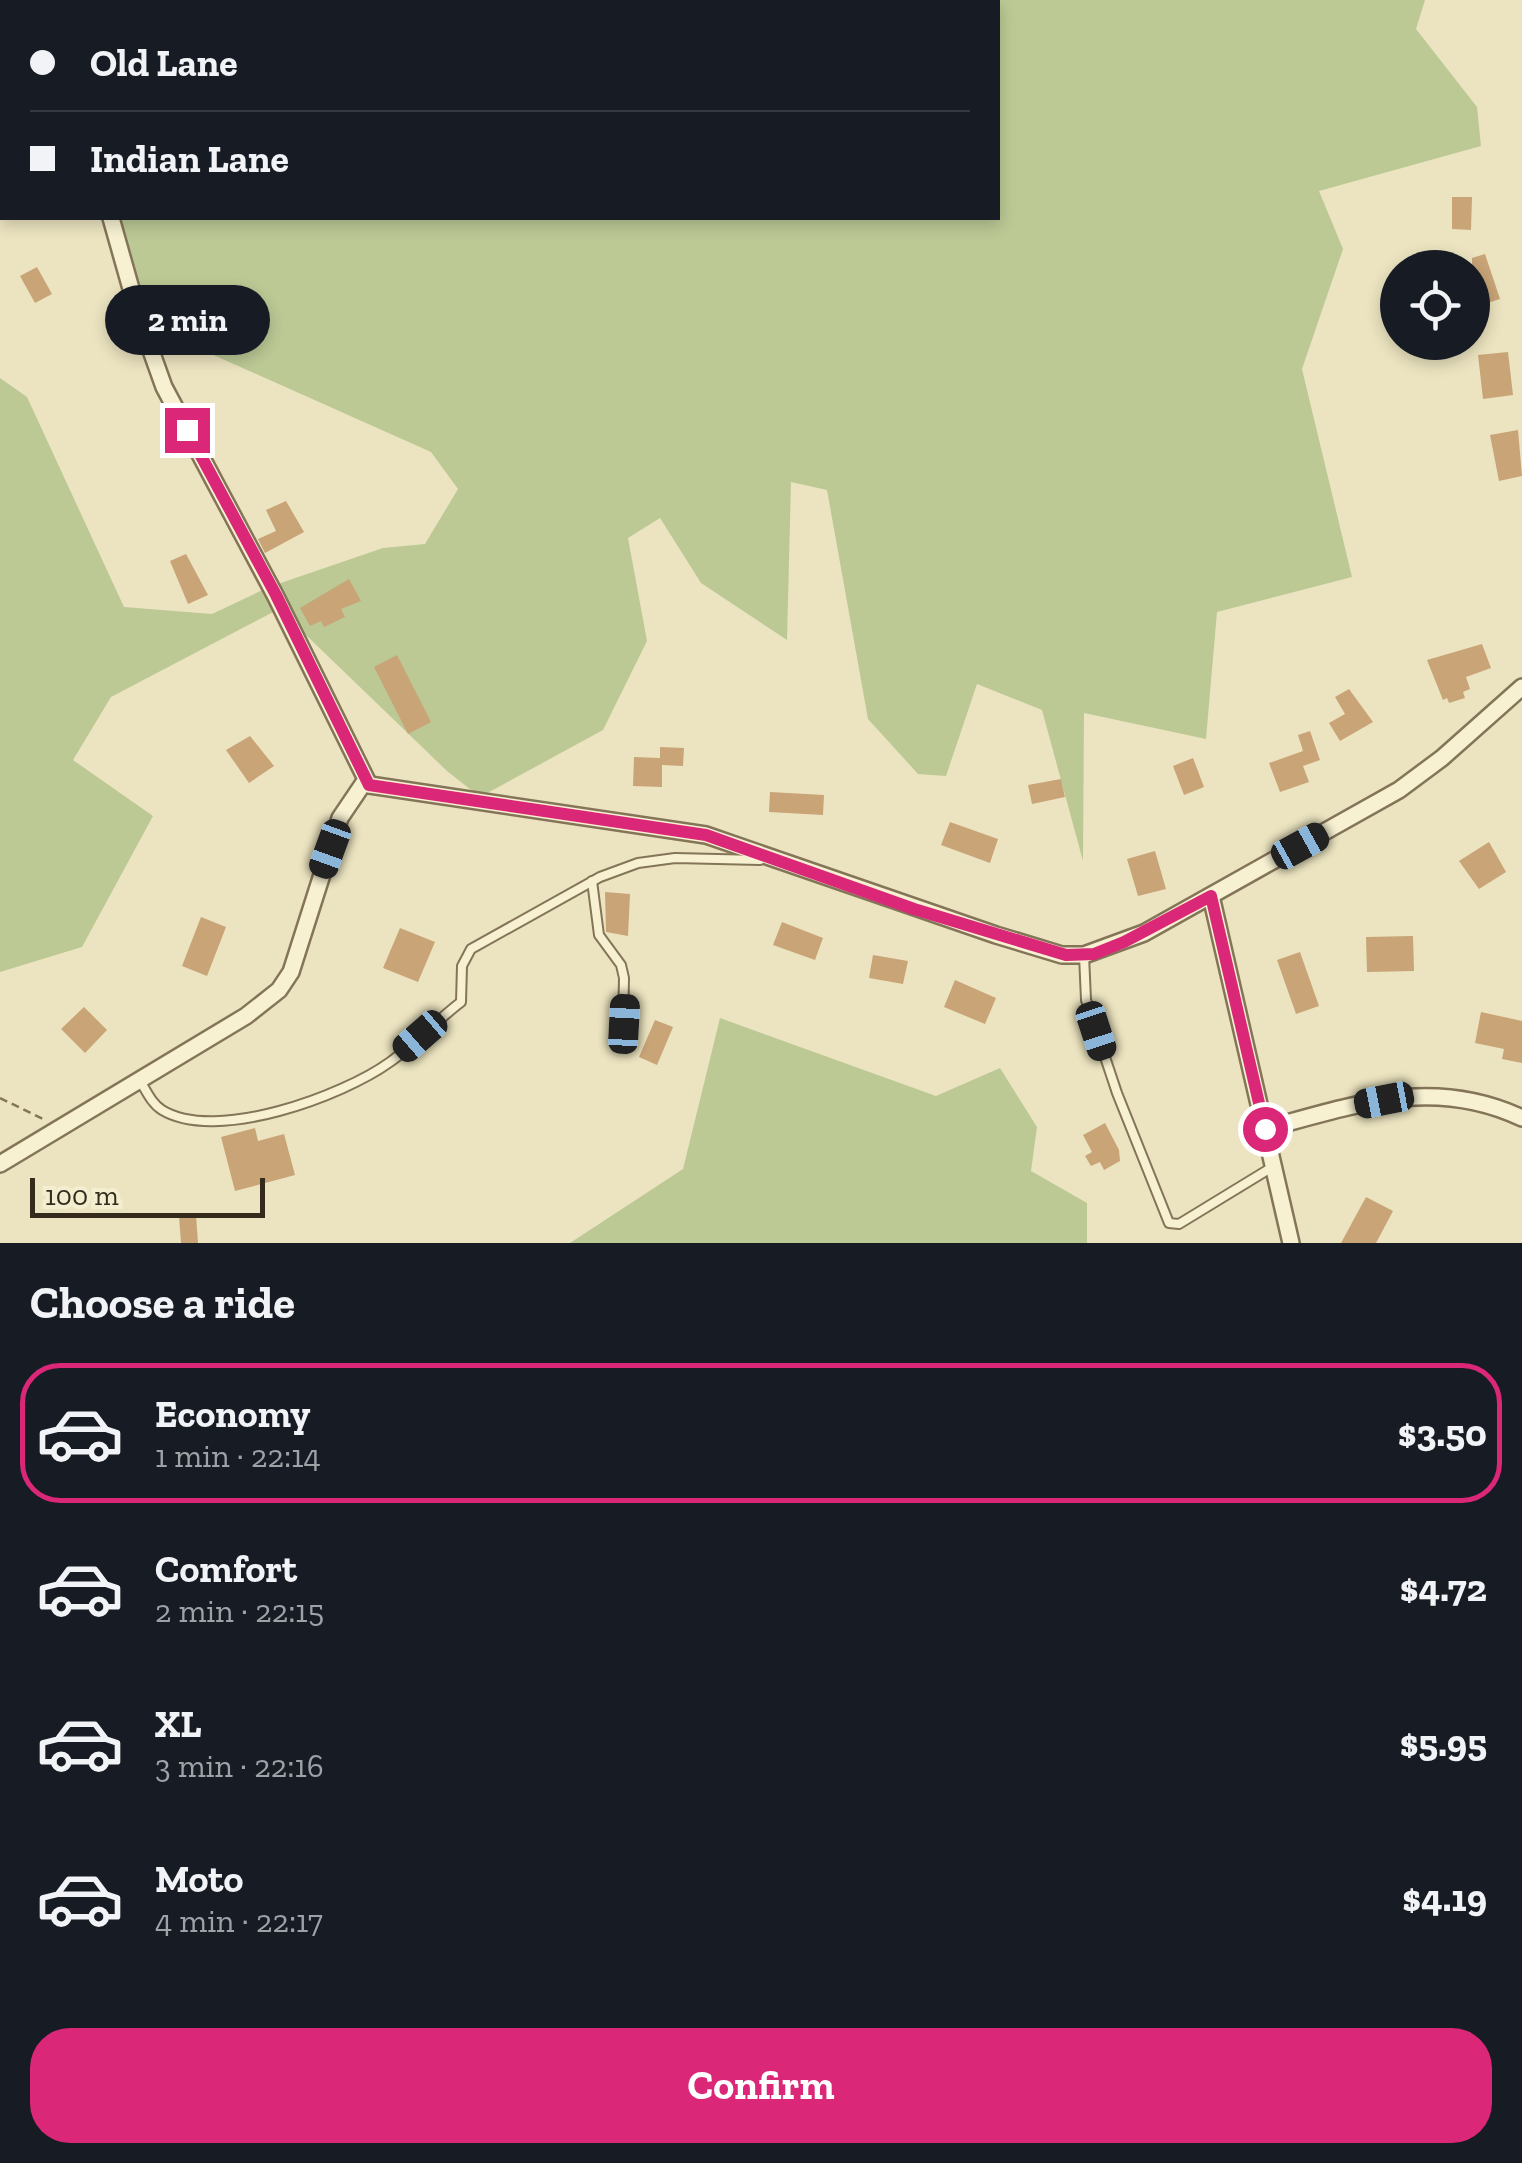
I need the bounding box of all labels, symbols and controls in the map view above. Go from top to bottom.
text: Old Lane [90,40,238,86]
text: Indian Lane [90,136,289,182]
map controls [1380,250,1490,360]
button: locate [1380,250,1490,360]
callout: 2 min [104,285,270,355]
text: 2 min [148,301,227,339]
route end [165,408,210,453]
car [306,816,354,882]
car [1266,818,1334,874]
car [607,993,641,1055]
car [1072,998,1120,1064]
car [388,1005,452,1067]
car [1352,1080,1416,1120]
route start [1243,1107,1288,1152]
scale bar [30,1173,265,1218]
text: 100 m [45,1179,119,1212]
text: Choose a ride [30,1276,295,1330]
icon: car [35,1388,125,1478]
text: Economy [155,1391,310,1437]
text: $3.50 [1398,1410,1487,1456]
text: 1 min · 22:14 [155,1437,321,1475]
icon: car [35,1543,125,1633]
text: Comfort [155,1546,297,1592]
text: $4.72 [1400,1565,1487,1611]
text: 2 min · 22:15 [155,1592,324,1630]
icon: car [35,1698,125,1788]
text: XL [155,1701,202,1747]
text: $5.95 [1400,1720,1487,1766]
text: 3 min · 22:16 [155,1747,324,1785]
icon: car [35,1853,125,1943]
text: Moto [155,1856,243,1902]
text: $4.19 [1402,1875,1487,1921]
text: 4 min · 22:17 [155,1902,323,1940]
button: Confirm [30,2028,1492,2143]

